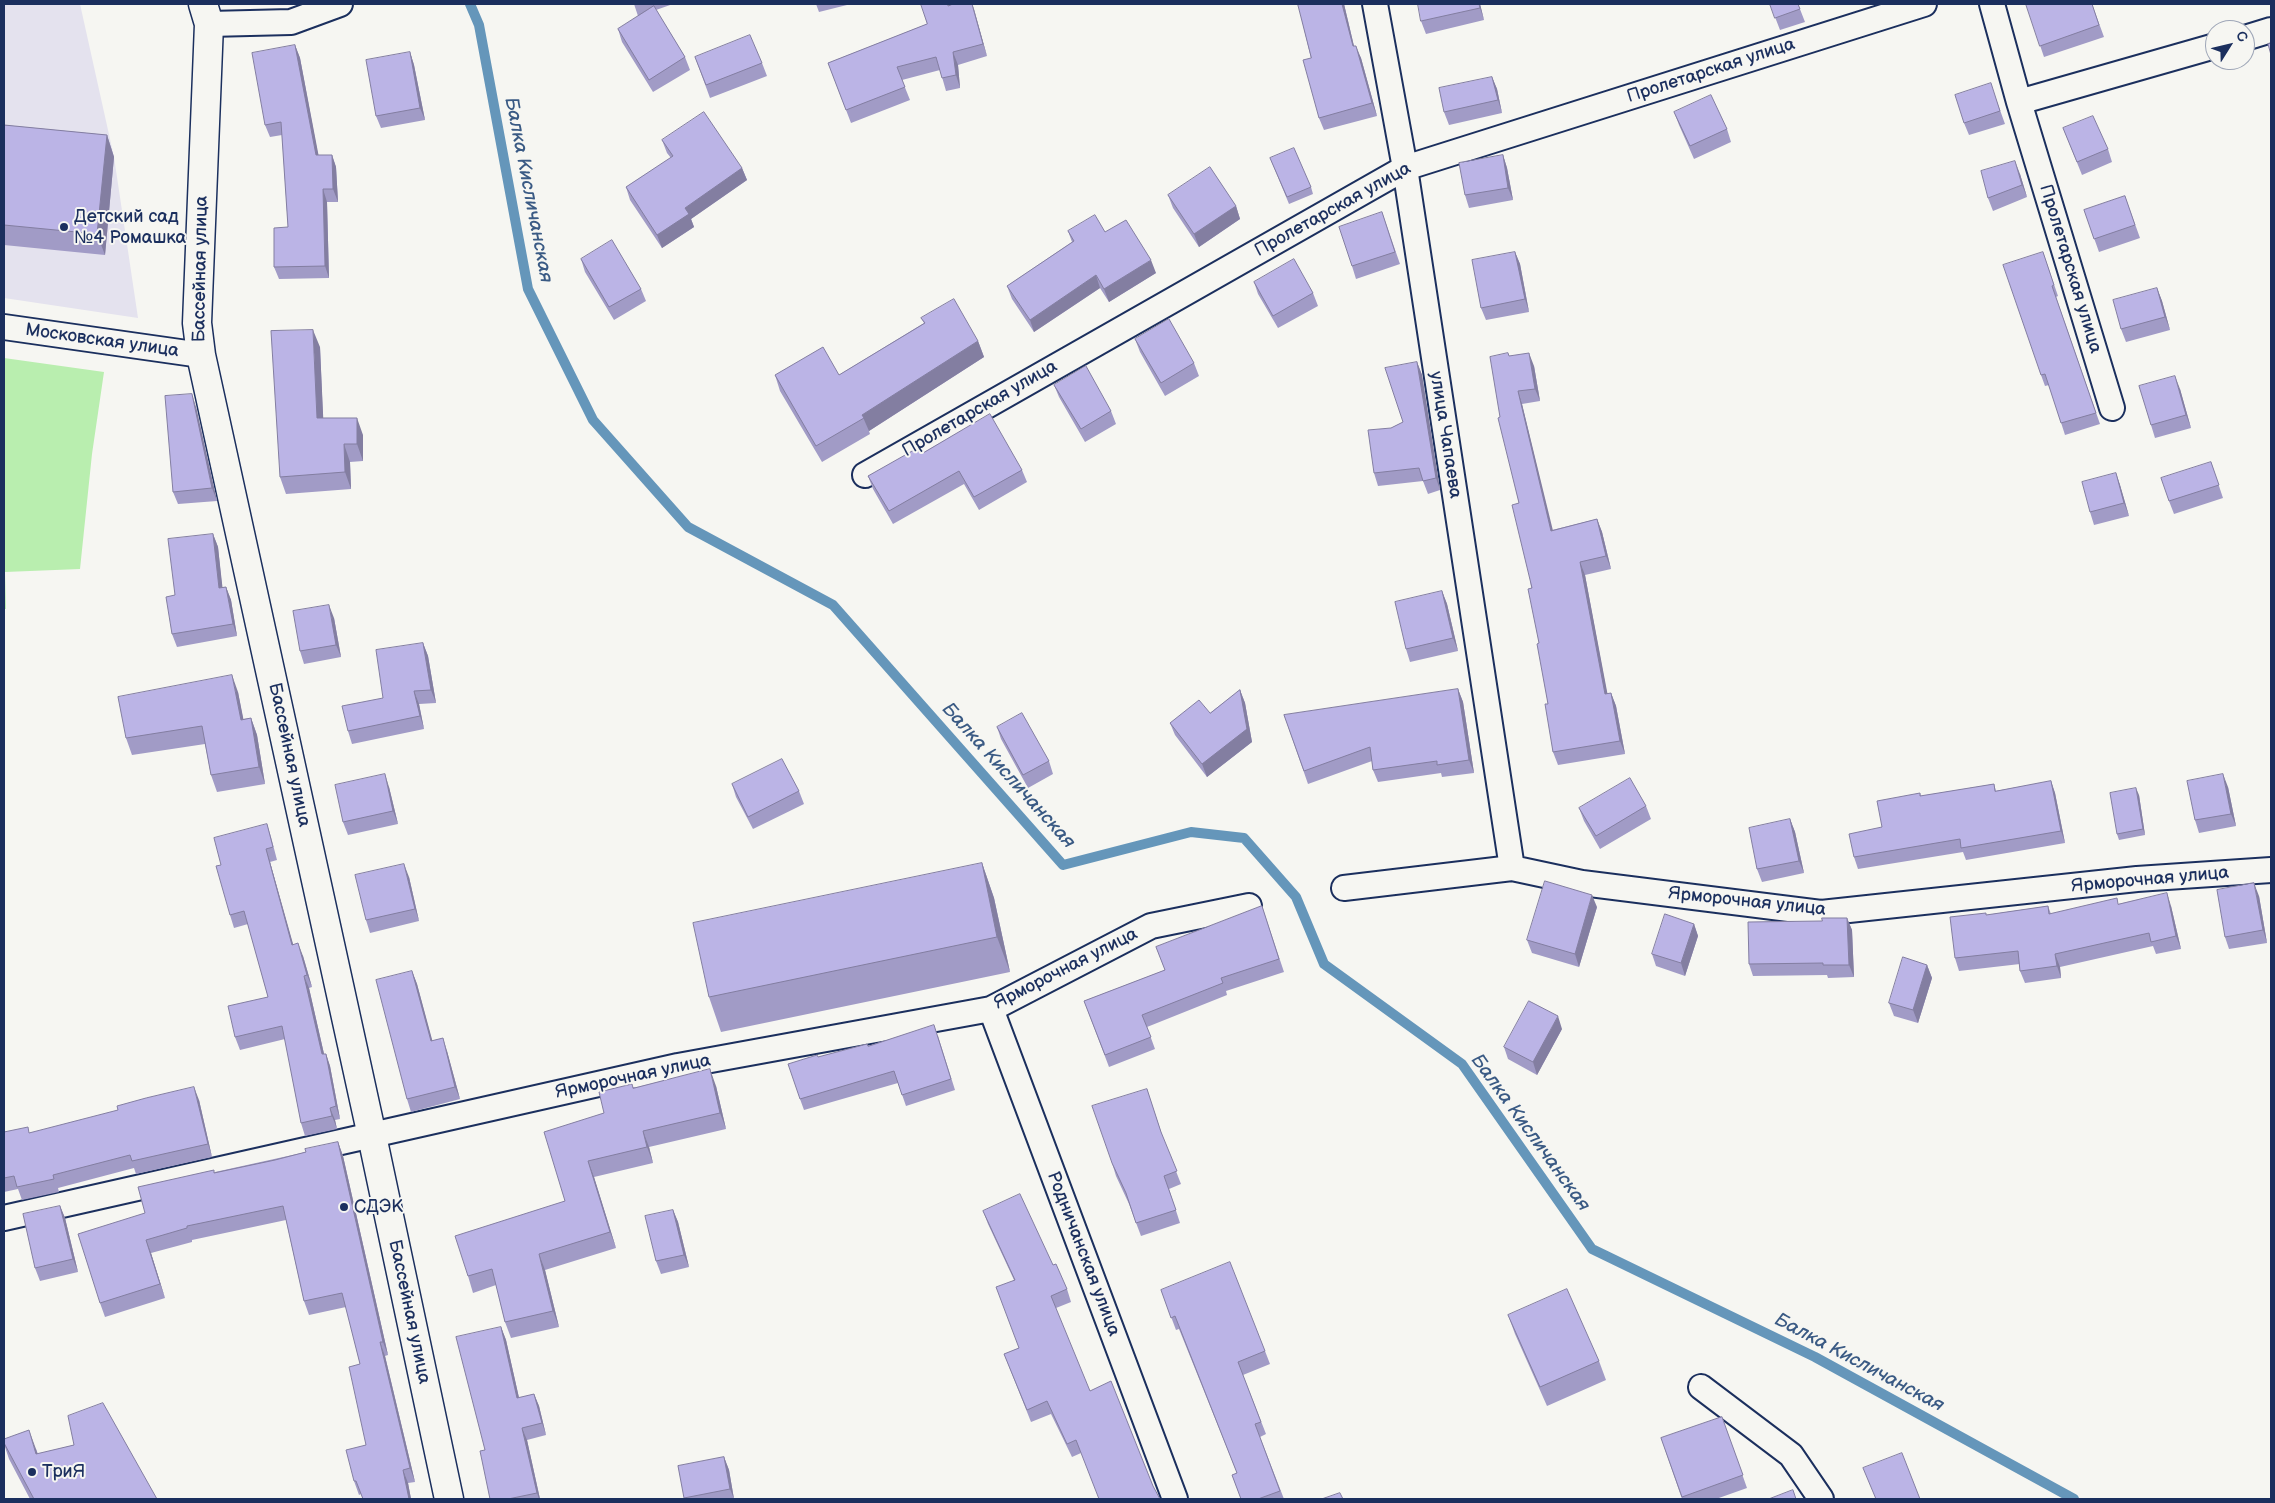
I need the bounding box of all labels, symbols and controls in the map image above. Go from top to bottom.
north arrow [2205,20,2255,70]
text: С [2232,28,2251,45]
street label: Пролетарская улица [1624,34,1798,108]
water label: Балка Кисличанская [499,95,557,285]
street label: Пролетарская улица [1251,158,1415,262]
street label: Пролетарская улица [2034,182,2106,356]
street label: Бассейная улица [189,196,213,342]
place label: Детский сад №4 Ромашка [74,206,186,248]
marker: Детский сад №4 Ромашка [58,221,70,233]
street label: Московская улица [24,320,180,362]
street label: Пролетарская улица [899,356,1061,462]
street label: улица Чапаева [1424,370,1466,500]
street label: Бассейная улица [263,681,315,829]
water label: Балка Кисличанская [937,698,1079,854]
street label: Ярморочная улица [2070,862,2230,898]
street label: Ярморочная улица [1667,883,1827,921]
street label: Ярморочная улица [991,923,1141,1015]
street label: Ярморочная улица [553,1050,713,1104]
water label: Балка Кисличанская [1465,1050,1595,1216]
street label: Родничанская улица [1042,1168,1124,1340]
place label: СДЭК [354,1196,403,1218]
marker: СДЭК [338,1201,350,1213]
street label: Бассейная улица [383,1238,435,1386]
water label: Балка Кисличанская [1770,1309,1948,1417]
place label: ТриЯ [42,1461,85,1483]
marker: ТриЯ [26,1466,38,1478]

